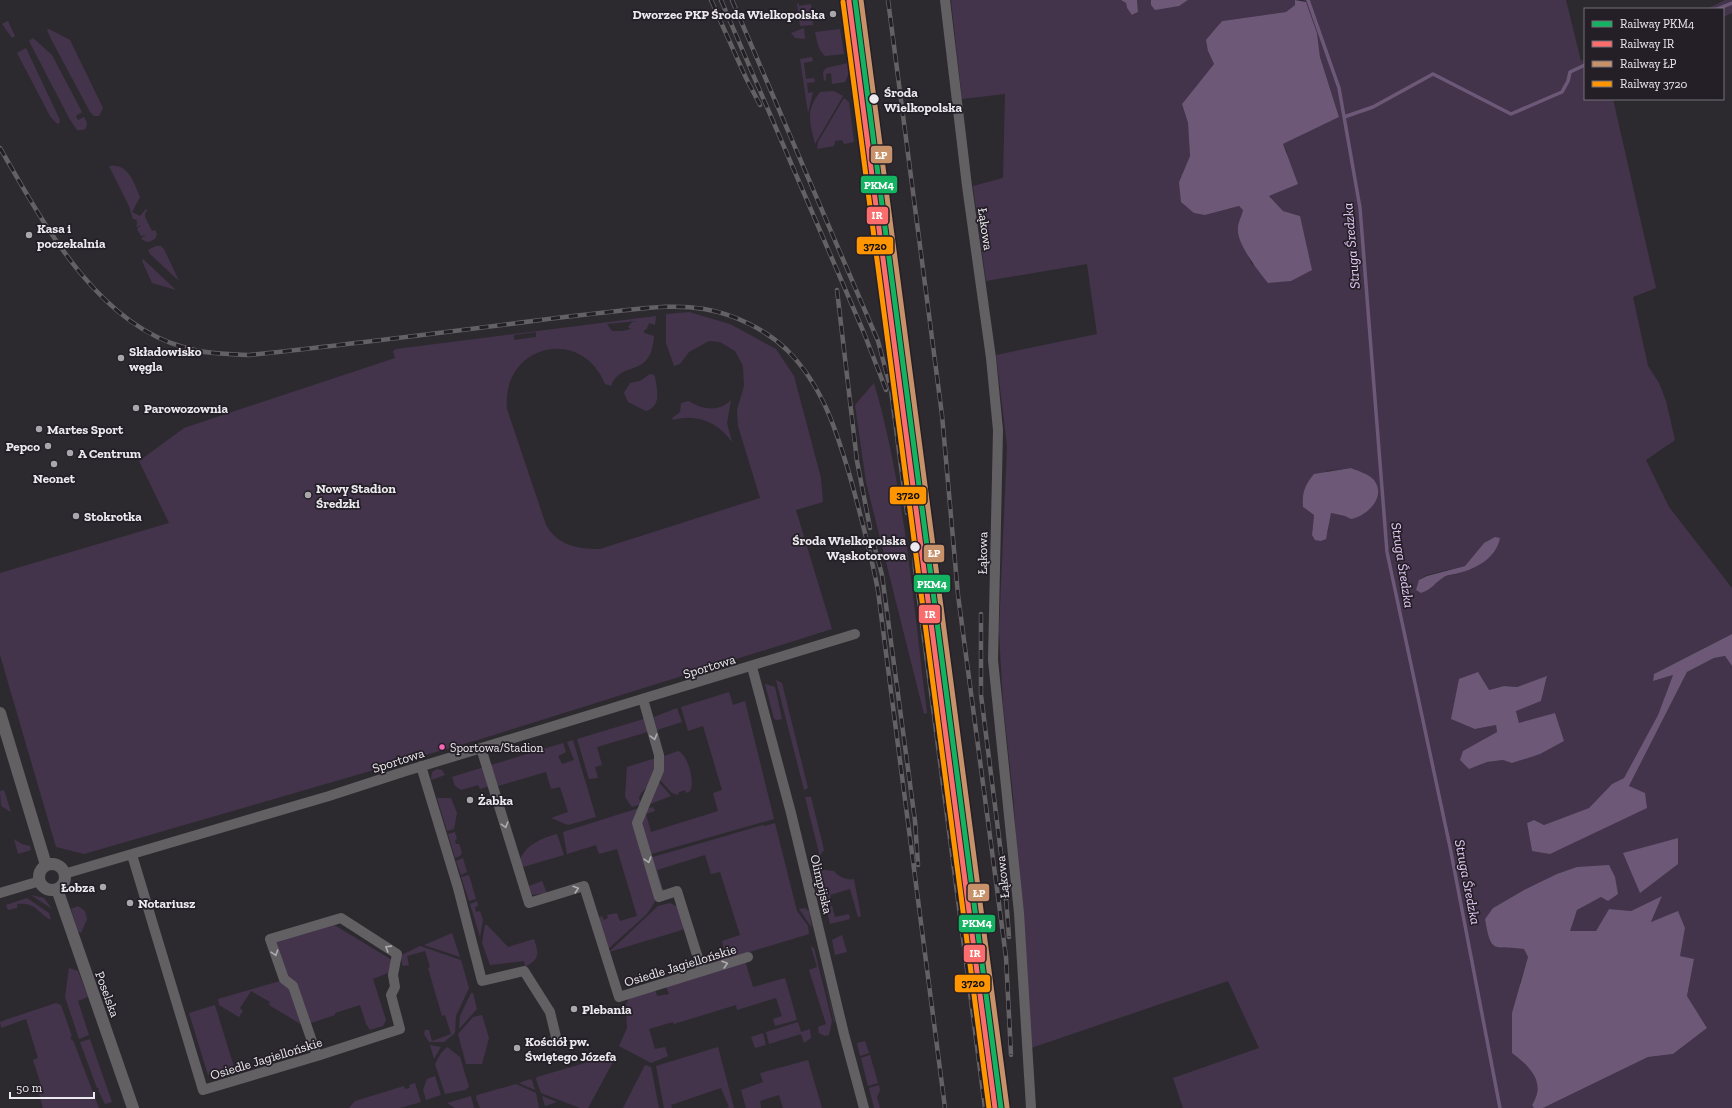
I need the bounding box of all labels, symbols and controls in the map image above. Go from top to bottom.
place label: Dworzec PKP Środa Wielkopolska [632,7,825,22]
legend [1584,8,1724,100]
marker: Dworzec PKP Środa Wielkopolska [828,9,838,19]
text: Railway PKM4 [1620,17,1695,31]
text: Railway IR [1620,37,1675,51]
text: Railway ŁP [1620,57,1676,71]
text: Railway 3720 [1620,77,1688,91]
place label: Środa Wielkopolska [884,85,962,115]
marker: Środa Wielkopolska [867,92,881,106]
line badge: ŁP [870,145,893,164]
text: ŁP [875,149,888,162]
line badge: PKM4 [860,175,898,194]
text: PKM4 [864,179,895,192]
water label: Struga Średzka [1339,202,1364,290]
line badge: IR [866,206,889,225]
street label: Łąkowa [975,207,996,252]
text: IR [872,209,882,222]
place label: Kasa i poczekalnia [37,221,106,251]
marker: Kasa i poczekalnia [24,230,34,240]
line badge: 3720 [856,236,894,255]
text: 3720 [863,240,887,253]
place label: Składowisko węgla [129,344,202,374]
marker: Składowisko węgla [116,353,126,363]
place label: Parowozownia [144,401,228,416]
marker: Parowozownia [131,403,141,413]
place label: Martes Sport [47,422,124,437]
marker: Martes Sport [34,424,44,434]
place label: Pepco [6,439,40,454]
marker: Pepco [43,441,53,451]
place label: A Centrum [78,446,142,461]
marker: A Centrum [65,448,75,458]
marker: Neonet [49,459,59,469]
place label: Neonet [33,471,76,486]
place label: Nowy Stadion Średzki [316,481,396,511]
line badge: 3720 [889,486,927,505]
text: 3720 [896,489,920,502]
marker: Nowy Stadion Średzki [303,490,313,500]
place label: Stokrotka [84,509,142,524]
marker: Stokrotka [71,511,81,521]
water label: Struga Średzka [1387,521,1418,609]
street label: Łąkowa [975,531,990,574]
place label: Środa Wielkopolska Wąskotorowa [792,533,906,563]
marker: Środa Wielkopolska Wąskotorowa [908,540,922,554]
line badge: ŁP [923,544,945,563]
text: ŁP [928,547,941,560]
line badge: PKM4 [913,574,951,593]
text: PKM4 [917,578,948,591]
line badge: IR [918,604,941,624]
text: IR [925,608,935,621]
street label: Sportowa [681,651,738,682]
one-way arrow [649,733,658,740]
place label: Sportowa/Stadion [450,741,543,755]
marker: Sportowa/Stadion [437,742,447,752]
street label: Sportowa [370,745,427,776]
place label: Żabka [478,793,514,808]
marker: Żabka [465,795,475,805]
one-way arrow [500,822,509,829]
water label: Struga Średzka [1451,838,1484,926]
street label: Olimpijska [806,853,836,916]
street label: Łąkowa [993,854,1012,899]
one-way arrow [643,856,652,863]
place label: Łobza [61,880,95,895]
marker: Łobza [98,882,108,892]
line badge: ŁP [967,883,990,902]
one-way arrow [572,885,579,894]
text: ŁP [973,887,986,900]
place label: Notariusz [138,896,196,911]
marker: Notariusz [125,898,135,908]
line badge: PKM4 [958,914,996,933]
text: PKM4 [962,917,993,930]
street label: Osiedle Jagiellońskie [622,941,738,990]
line badge: IR [963,944,986,963]
one-way arrow [385,946,392,953]
text: IR [970,947,980,960]
one-way arrow [270,949,279,956]
one-way arrow [721,960,728,969]
street label: Poselska [92,969,123,1020]
line badge: 3720 [954,974,991,993]
text: 3720 [961,977,985,990]
place label: Plebania [582,1002,632,1017]
marker: Plebania [569,1004,579,1014]
street label: Osiedle Jagiellońskie [208,1034,324,1083]
place label: Kościół pw. Świętego Józefa [525,1034,617,1064]
marker: Kościół pw. Świętego Józefa [512,1043,522,1053]
scale bar [10,1074,94,1100]
text: 50 m [16,1081,43,1095]

